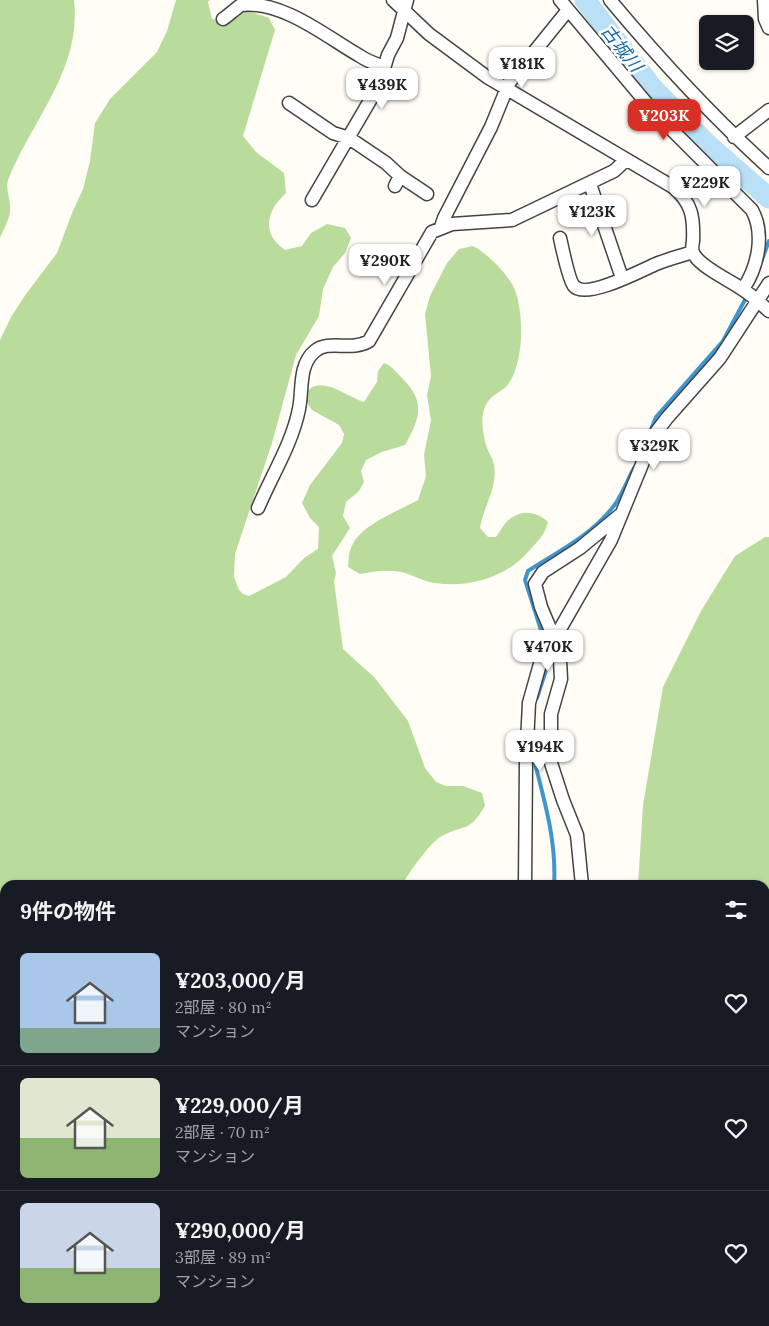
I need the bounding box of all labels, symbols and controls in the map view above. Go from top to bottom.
map controls [699,15,754,70]
button: layers [699,15,754,70]
water label: 古城川 [596,20,649,78]
pin: ¥181K [487,46,557,89]
text: ¥181K [499,53,545,73]
pin: ¥439K [347,68,417,110]
text: ¥439K [357,74,407,94]
pin: ¥203K [629,98,699,141]
text: ¥203K [639,105,689,125]
pin: ¥229K [670,166,740,208]
text: ¥229K [680,172,730,192]
pin: ¥123K [557,194,627,237]
text: ¥123K [569,201,615,221]
pin: ¥290K [350,244,420,286]
text: ¥290K [360,250,410,270]
pin: ¥329K [619,428,689,471]
text: ¥329K [629,435,679,455]
pin: ¥470K [513,630,583,672]
text: ¥470K [523,636,573,656]
pin: ¥194K [505,730,575,772]
text: ¥194K [516,736,564,756]
icon: filters [722,896,750,924]
text: 9件の物件 [20,898,116,925]
text: ¥203,000/月 [175,967,306,994]
icon: home [60,973,120,1033]
icon: heart [722,989,750,1017]
text: 2部屋 · 80 m² [175,997,272,1017]
text: マンション [175,1021,255,1041]
text: ¥229,000/月 [175,1092,304,1119]
icon: home [60,1098,120,1158]
icon: heart [722,1114,750,1142]
text: 2部屋 · 70 m² [175,1122,270,1142]
text: マンション [175,1146,255,1166]
text: ¥290,000/月 [175,1217,306,1244]
icon: home [60,1223,120,1283]
icon: heart [722,1239,750,1267]
text: 3部屋 · 89 m² [175,1247,271,1267]
text: マンション [175,1271,255,1291]

